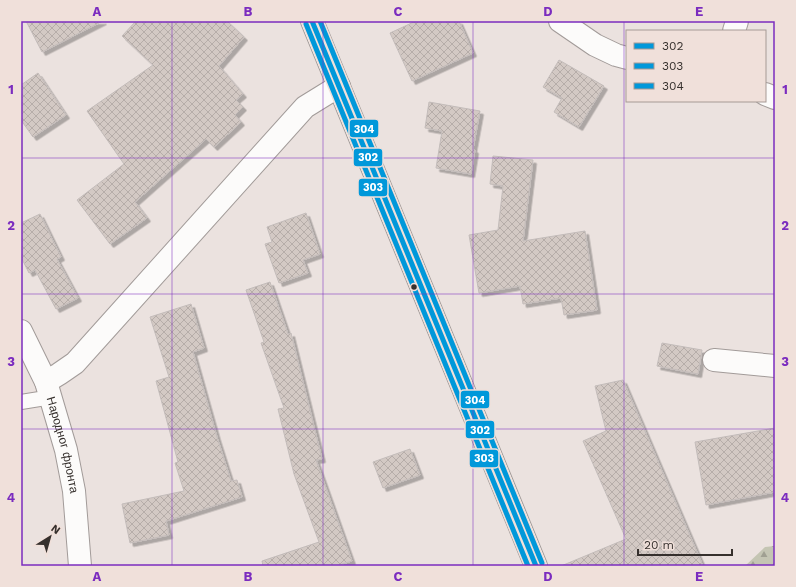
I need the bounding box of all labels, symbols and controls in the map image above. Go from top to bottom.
text: A [93,4,102,19]
text: B [244,4,253,19]
text: C [394,4,403,19]
text: D [543,4,553,19]
text: E [695,4,703,19]
legend [626,30,766,102]
text: 302 [662,39,683,53]
text: 303 [662,59,683,73]
text: 304 [662,79,684,93]
text: 1 [8,82,14,97]
text: 1 [782,82,788,97]
line badge: 304 [349,119,379,138]
text: 304 [354,123,374,136]
line badge: 302 [353,148,383,167]
text: 302 [358,151,379,164]
line badge: 303 [358,178,388,197]
text: 303 [363,181,383,194]
text: 2 [7,218,15,233]
text: 2 [781,218,789,233]
unlabelled marker [409,282,419,292]
text: 3 [7,354,15,369]
text: 3 [781,354,789,369]
line badge: 304 [460,390,490,409]
text: 304 [465,394,485,407]
street label: Народног фронта [44,395,81,495]
line badge: 302 [465,420,495,439]
text: 302 [470,424,491,437]
line badge: 303 [469,449,499,468]
text: 303 [474,452,494,465]
text: 4 [7,490,16,505]
text: 4 [781,490,790,505]
north arrow [30,517,70,557]
text: N [49,522,63,537]
scale bar [638,531,732,557]
text: 20 m [644,538,674,552]
text: A [93,569,102,584]
text: B [244,569,253,584]
text: C [394,569,403,584]
text: D [543,569,553,584]
text: E [695,569,703,584]

